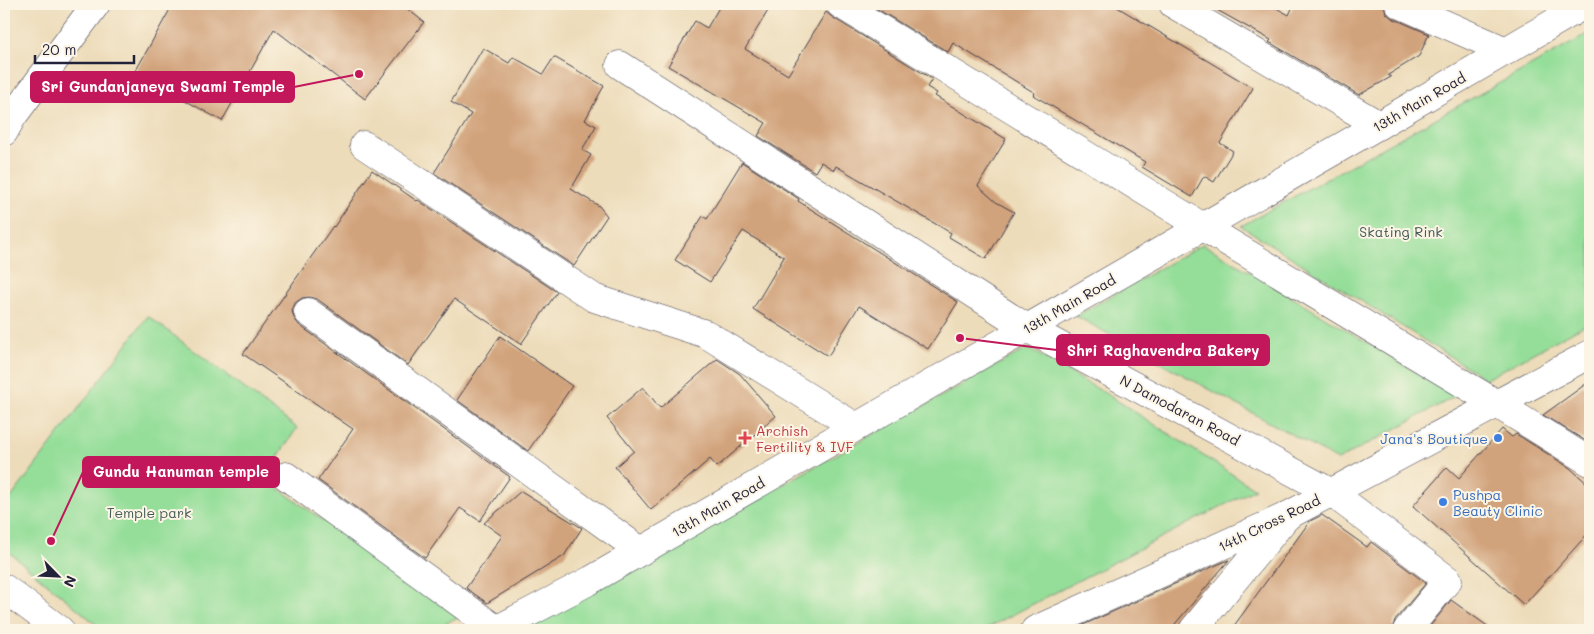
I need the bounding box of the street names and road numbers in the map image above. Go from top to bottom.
street label: 13th Main Road [1369,68,1469,136]
street label: 13th Main Road [1019,270,1119,338]
street label: N Damodaran Road [1117,370,1243,450]
street label: 13th Main Road [668,473,768,541]
street label: 14th Cross Road [1215,490,1323,556]

